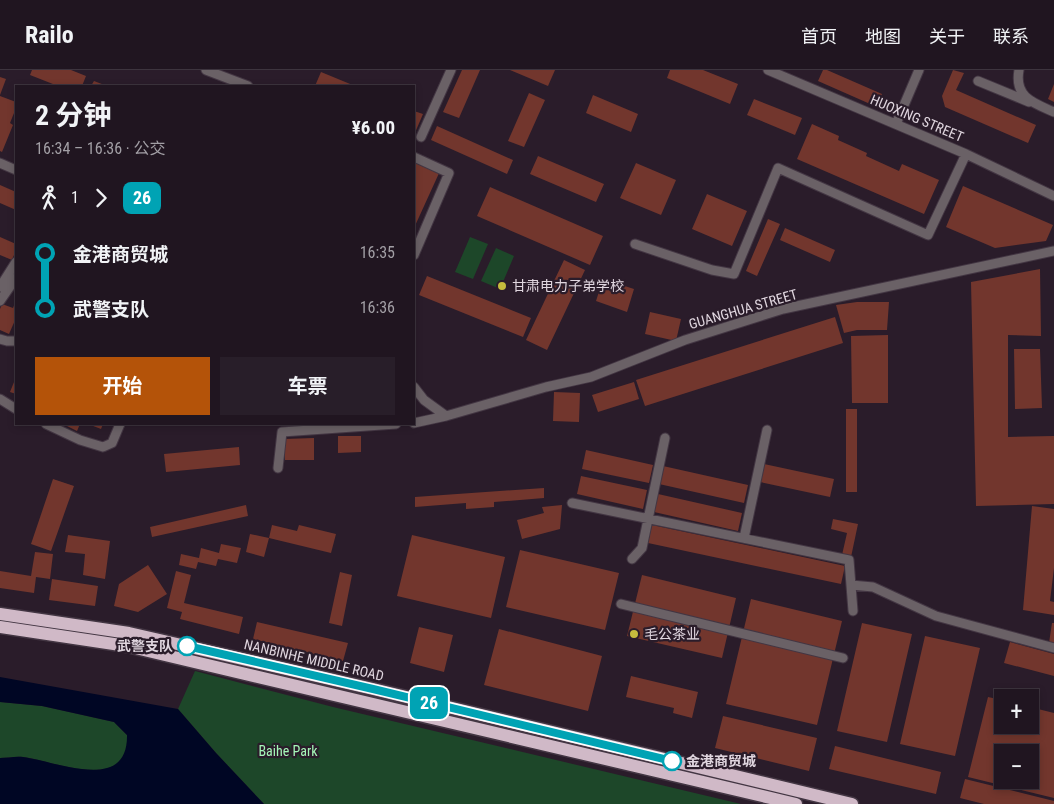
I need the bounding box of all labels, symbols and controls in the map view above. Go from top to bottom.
text: Railo [25,21,74,49]
text: 首页 [801,26,837,47]
text: 地图 [865,26,901,47]
text: 关于 [929,26,965,47]
text: 联系 [993,26,1029,47]
street label: HUOXING STREET [868,91,966,145]
text: 2 分钟 [35,99,112,132]
text: ¥6.00 [352,116,395,139]
text: 16:34 – 16:36 · 公交 [35,139,165,158]
icon: walk [35,184,63,212]
icon: forward [87,184,115,212]
text: 26 [133,187,151,208]
text: 1 [71,188,79,207]
text: 金港商贸城 [73,243,168,266]
text: 16:35 [360,243,395,262]
place label: 甘肃电力子弟学校 [512,278,624,294]
marker: 甘肃电力子弟学校 [496,280,508,292]
street label: GUANGHUA STREET [687,286,799,332]
text: 武警支队 [73,298,149,321]
text: 16:36 [360,298,395,317]
button: 开始 [35,357,210,415]
button: 车票 [220,357,395,415]
place label: 毛公茶业 [644,626,700,642]
marker: 毛公茶业 [628,628,640,640]
marker: 武警支队 [177,636,197,656]
street label: NANBINHE MIDDLE ROAD [243,636,385,684]
place label: 武警支队 [117,638,173,654]
line badge: 26 [406,687,452,719]
map controls [994,689,1039,789]
button: + [994,689,1039,734]
text: 26 [420,692,438,713]
park label: Baihe Park [258,743,318,759]
button: − [994,744,1039,789]
marker: 金港商贸城 [662,751,682,771]
place label: 金港商贸城 [686,753,756,769]

